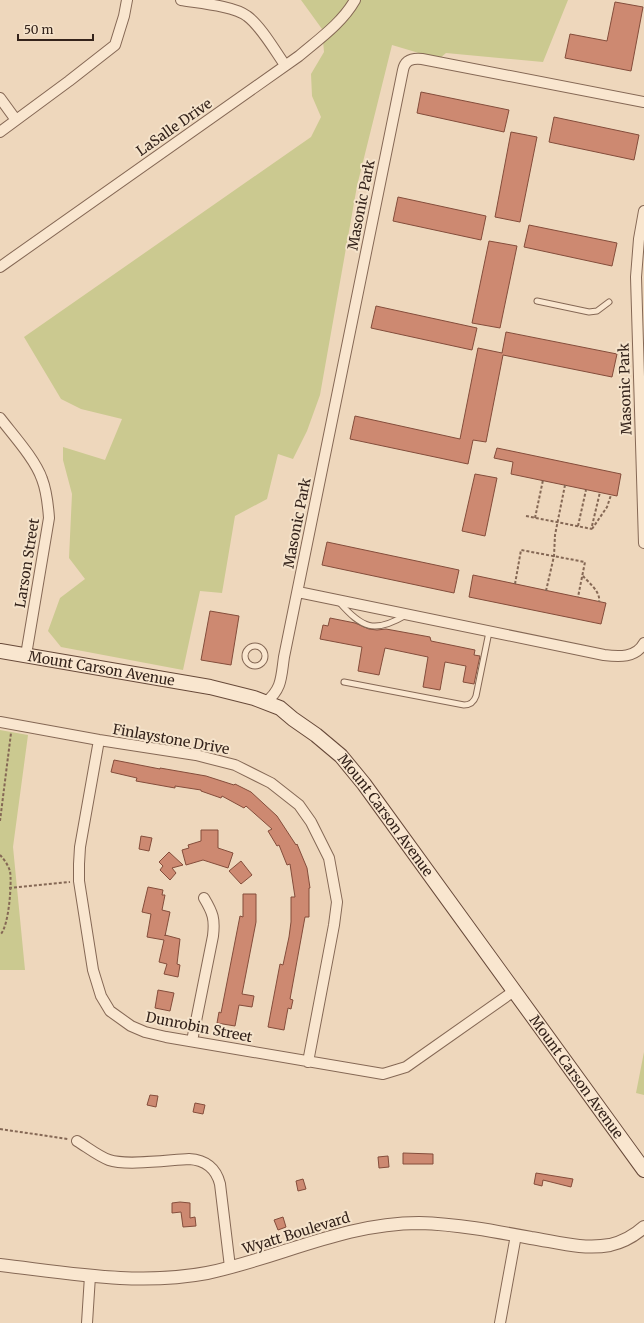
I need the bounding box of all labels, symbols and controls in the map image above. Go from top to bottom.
scale bar [18,16,93,42]
text: 50 m [24,22,53,37]
street label: LaSalle Drive [133,94,215,160]
street label: Masonic Park [343,158,379,252]
street label: Masonic Park [614,343,636,435]
street label: Masonic Park [279,476,315,570]
street label: Larson Street [11,516,43,609]
street label: Mount Carson Avenue [27,647,176,690]
street label: Finlaystone Drive [111,720,231,758]
street label: Mount Carson Avenue [334,750,437,880]
street label: Dunrobin Street [144,1008,254,1046]
street label: Mount Carson Avenue [526,1012,627,1142]
street label: Wyatt Boulevard [239,1208,352,1258]

